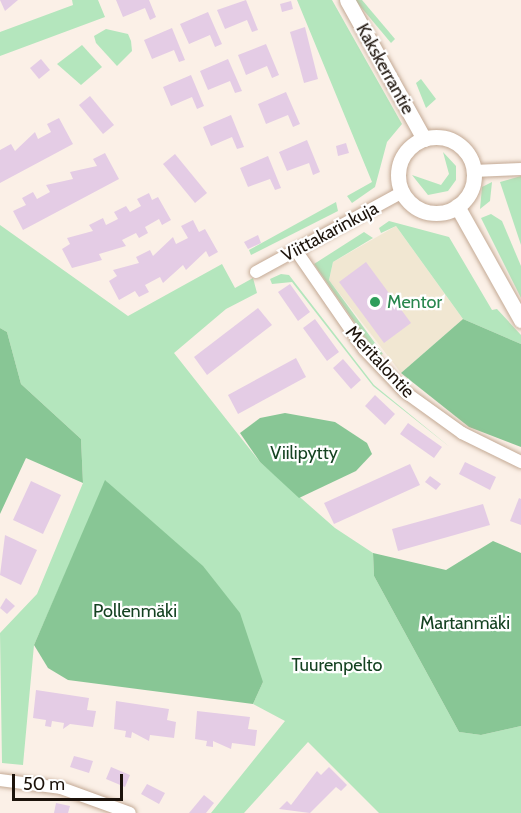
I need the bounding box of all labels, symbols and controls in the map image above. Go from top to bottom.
street label: Kakskerrantie [351,20,419,118]
street label: Viittakarinkuja [278,198,382,266]
place label: Mentor [387,291,442,313]
marker: Mentor [368,295,382,309]
street label: Meritalontie [341,321,419,403]
park label: Viilipytty [270,442,338,464]
park label: Pollenmäki [93,600,177,622]
park label: Martanmäki [420,612,510,634]
park label: Tuurenpelto [292,654,382,676]
scale bar [15,762,126,800]
text: 50 m [23,773,65,795]

